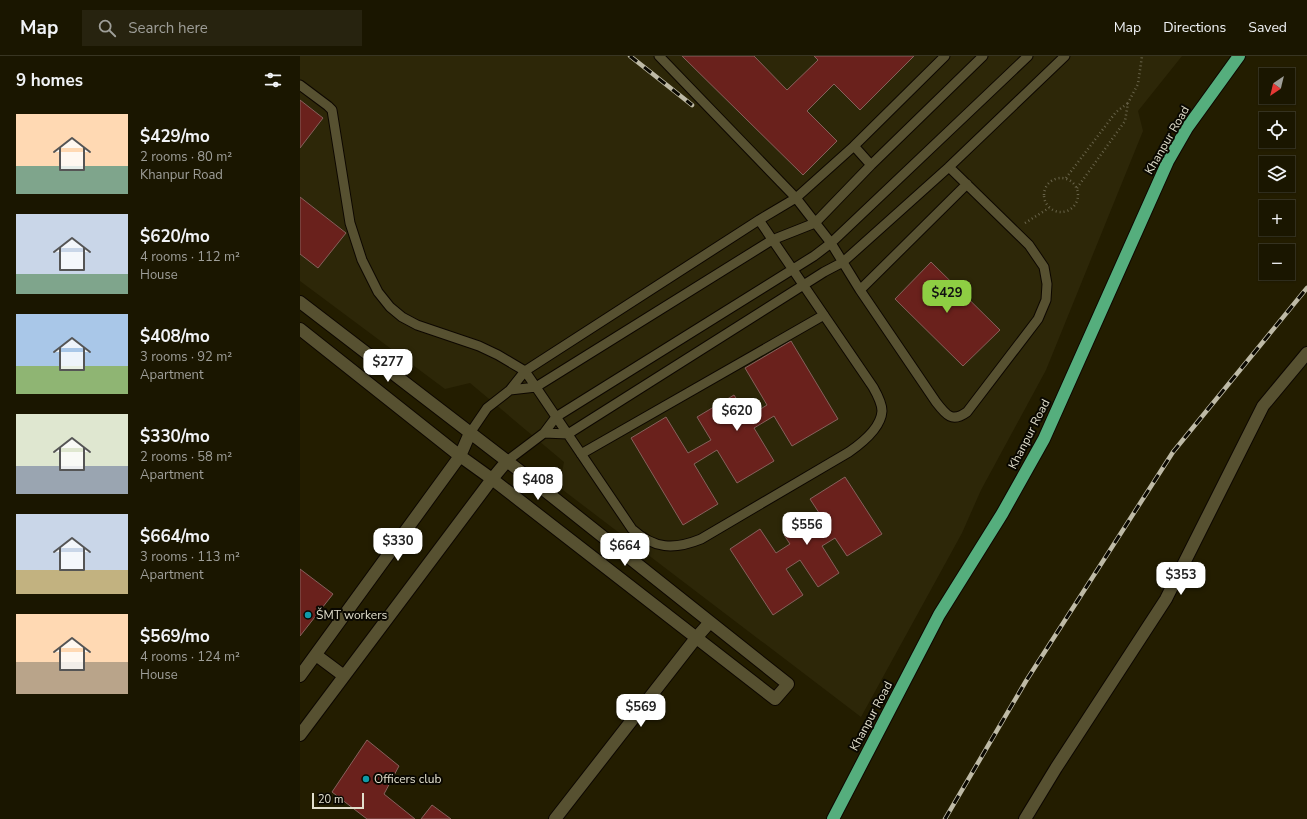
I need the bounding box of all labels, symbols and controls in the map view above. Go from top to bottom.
search box [82,10,362,46]
text: Map [20,15,58,41]
icon: search [96,17,118,39]
text: Search here [128,18,208,38]
text: Map [1114,18,1141,37]
text: Directions [1163,18,1226,37]
text: Saved [1248,18,1287,37]
north arrow [1259,68,1295,104]
map controls [1259,68,1295,280]
text: 9 homes [16,69,83,92]
icon: filters [262,69,284,91]
street label: Khanpur Road [1141,103,1193,177]
button: locate [1259,112,1295,148]
text: $429/mo [140,125,210,148]
icon: home [48,130,96,178]
text: 2 rooms · 80 m² [140,148,232,166]
button: layers [1259,156,1295,192]
text: Khanpur Road [140,166,223,184]
button: + [1259,200,1295,236]
text: $620/mo [140,225,210,248]
icon: home [48,230,96,278]
button: − [1259,244,1295,280]
text: 4 rooms · 112 m² [140,248,240,266]
text: House [140,266,178,284]
pin: $429 [923,280,971,314]
text: $429 [931,284,963,302]
text: $408/mo [140,325,210,348]
icon: home [48,330,96,378]
text: 3 rooms · 92 m² [140,348,232,366]
pin: $277 [364,349,412,383]
text: $277 [372,353,404,371]
text: Apartment [140,366,203,384]
street label: Khanpur Road [1004,396,1054,472]
pin: $620 [713,398,761,432]
text: $620 [721,402,753,420]
text: $330/mo [140,425,210,448]
icon: home [48,430,96,478]
text: 2 rooms · 58 m² [140,448,232,466]
text: Apartment [140,466,203,484]
pin: $408 [514,467,562,501]
text: $408 [522,471,554,489]
pin: $556 [783,512,831,546]
text: $556 [791,516,823,534]
text: $664/mo [140,525,210,548]
pin: $330 [374,528,422,562]
icon: home [48,530,96,578]
text: $330 [382,532,414,550]
pin: $664 [601,533,649,567]
text: $664 [609,537,641,555]
text: 3 rooms · 113 m² [140,548,240,566]
pin: $353 [1157,562,1205,596]
text: Apartment [140,566,203,584]
text: $353 [1165,566,1197,584]
place label: ŠMT workers [316,607,387,623]
marker: ŠMT workers [303,610,313,620]
text: $569/mo [140,625,210,648]
icon: home [48,630,96,678]
text: 4 rooms · 124 m² [140,648,240,666]
text: House [140,666,178,684]
street label: Khanpur Road [846,678,896,754]
pin: $569 [617,694,665,728]
text: $569 [625,698,657,716]
place label: Officers club [374,771,441,787]
marker: Officers club [361,774,371,784]
scale bar [312,791,364,810]
text: 20 m [318,792,343,807]

